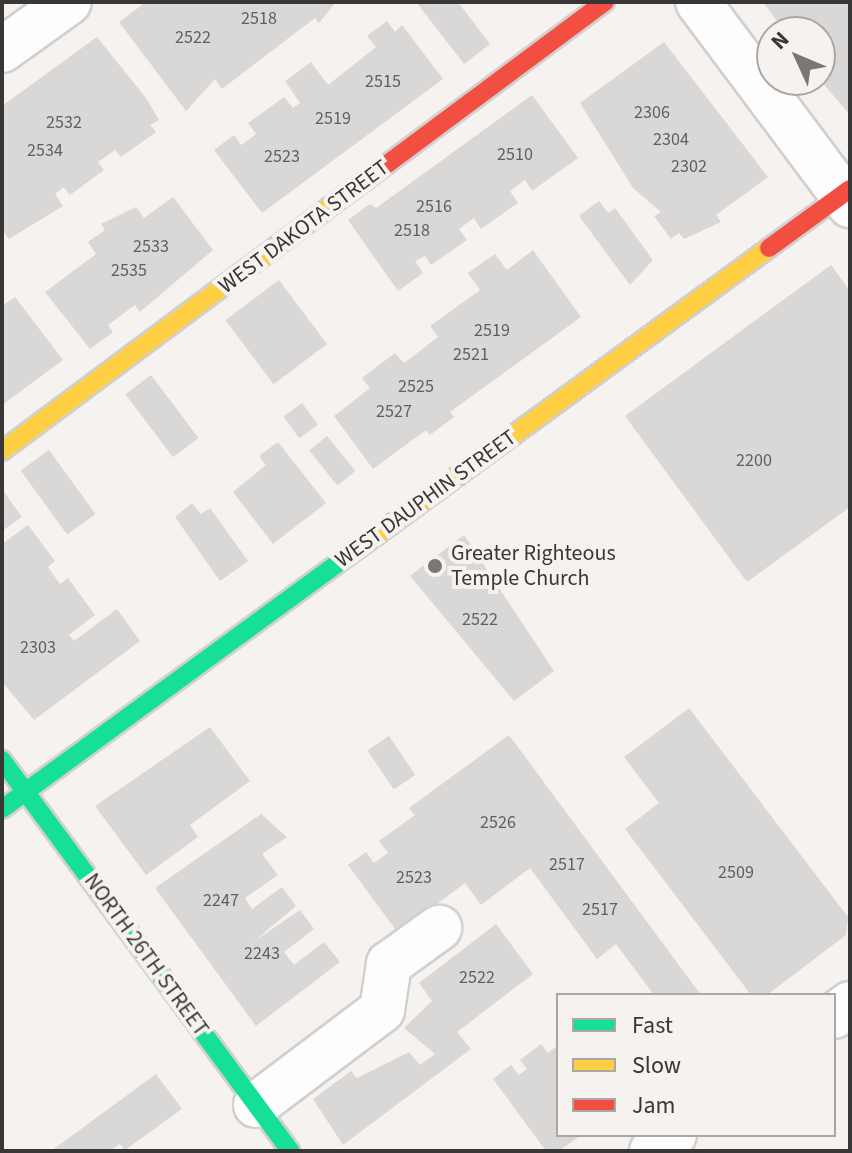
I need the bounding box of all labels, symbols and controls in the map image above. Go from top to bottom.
house number: 2518 [241,8,277,30]
north arrow [756,16,836,96]
text: N [764,24,797,57]
house number: 2522 [175,27,211,49]
house number: 2515 [365,71,401,93]
house number: 2306 [634,102,670,124]
house number: 2519 [315,108,351,130]
house number: 2532 [46,112,82,134]
house number: 2304 [653,129,689,151]
house number: 2534 [27,140,63,162]
house number: 2510 [497,144,533,166]
house number: 2523 [264,146,300,168]
street label: WEST DAKOTA STREET [214,155,394,299]
house number: 2302 [671,156,707,178]
house number: 2516 [416,196,452,218]
house number: 2518 [394,220,430,242]
house number: 2533 [133,236,169,258]
house number: 2535 [111,260,147,282]
house number: 2519 [474,320,510,342]
house number: 2521 [453,344,489,366]
house number: 2525 [398,376,434,398]
house number: 2527 [376,401,412,423]
street label: WEST DAUPHIN STREET [330,424,522,574]
house number: 2200 [736,450,772,472]
place label: Greater Righteous Temple Church [451,540,616,592]
marker: Greater Righteous Temple Church [426,557,444,575]
house number: 2522 [462,609,498,631]
house number: 2303 [20,637,56,659]
house number: 2526 [480,812,516,834]
house number: 2517 [549,854,585,876]
house number: 2509 [718,862,754,884]
house number: 2523 [396,867,432,889]
street label: NORTH 26TH STREET [78,869,214,1041]
house number: 2247 [203,890,239,912]
house number: 2517 [582,899,618,921]
house number: 2243 [244,943,280,965]
house number: 2522 [459,967,495,989]
legend [556,993,836,1137]
text: Fast [632,1008,673,1043]
text: Slow [632,1048,681,1083]
text: Jam [632,1088,676,1123]

